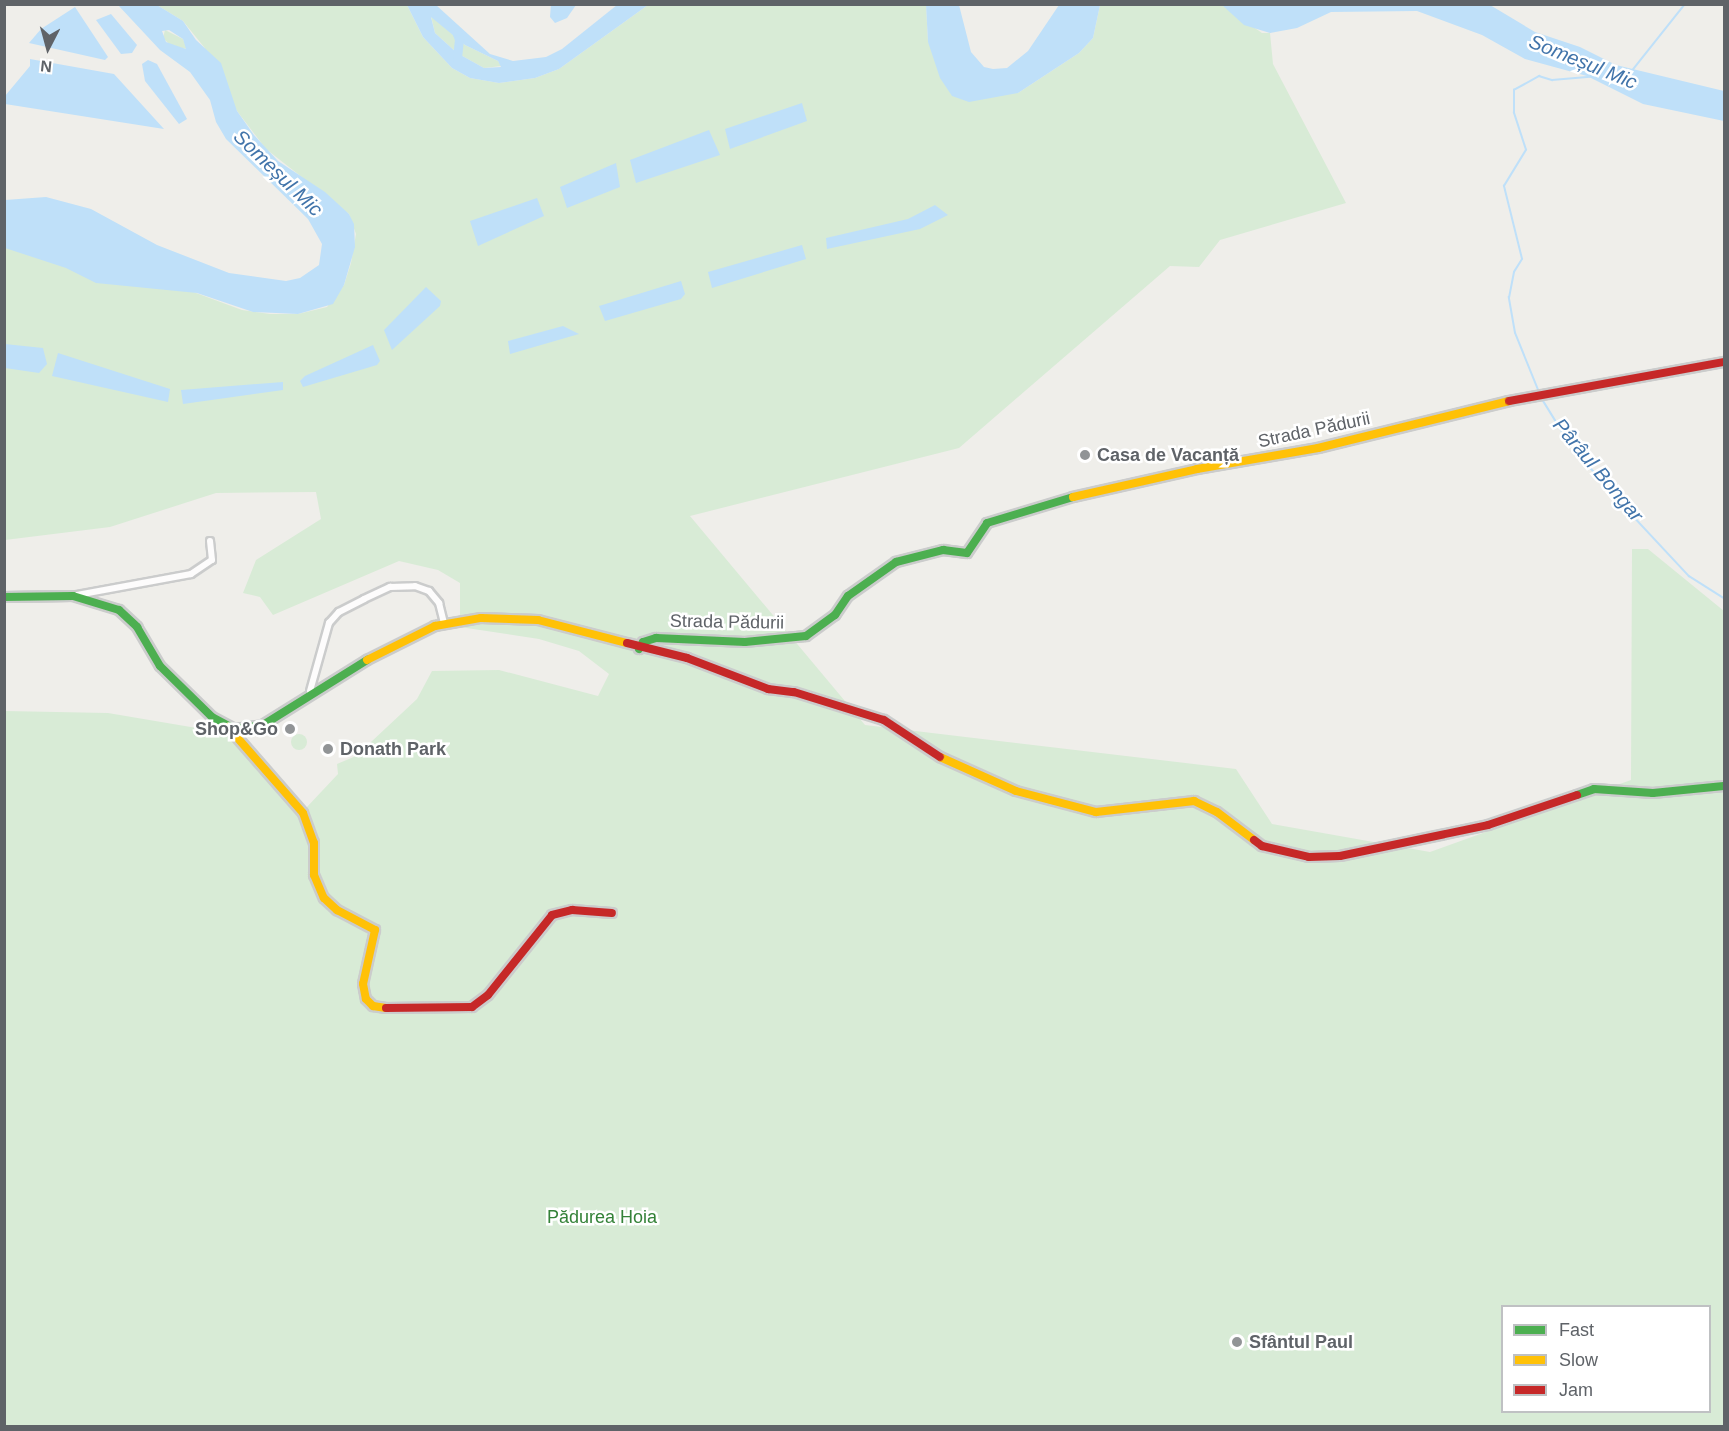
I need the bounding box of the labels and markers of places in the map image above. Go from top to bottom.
place label: Casa de Vacanță [1097,444,1239,466]
marker: Casa de Vacanță [1078,448,1092,462]
place label: Shop&Go [195,718,278,740]
marker: Shop&Go [283,722,297,736]
place label: Donath Park [340,738,446,760]
marker: Donath Park [321,742,335,756]
place label: Sfântul Paul [1249,1331,1353,1353]
marker: Sfântul Paul [1230,1335,1244,1349]

